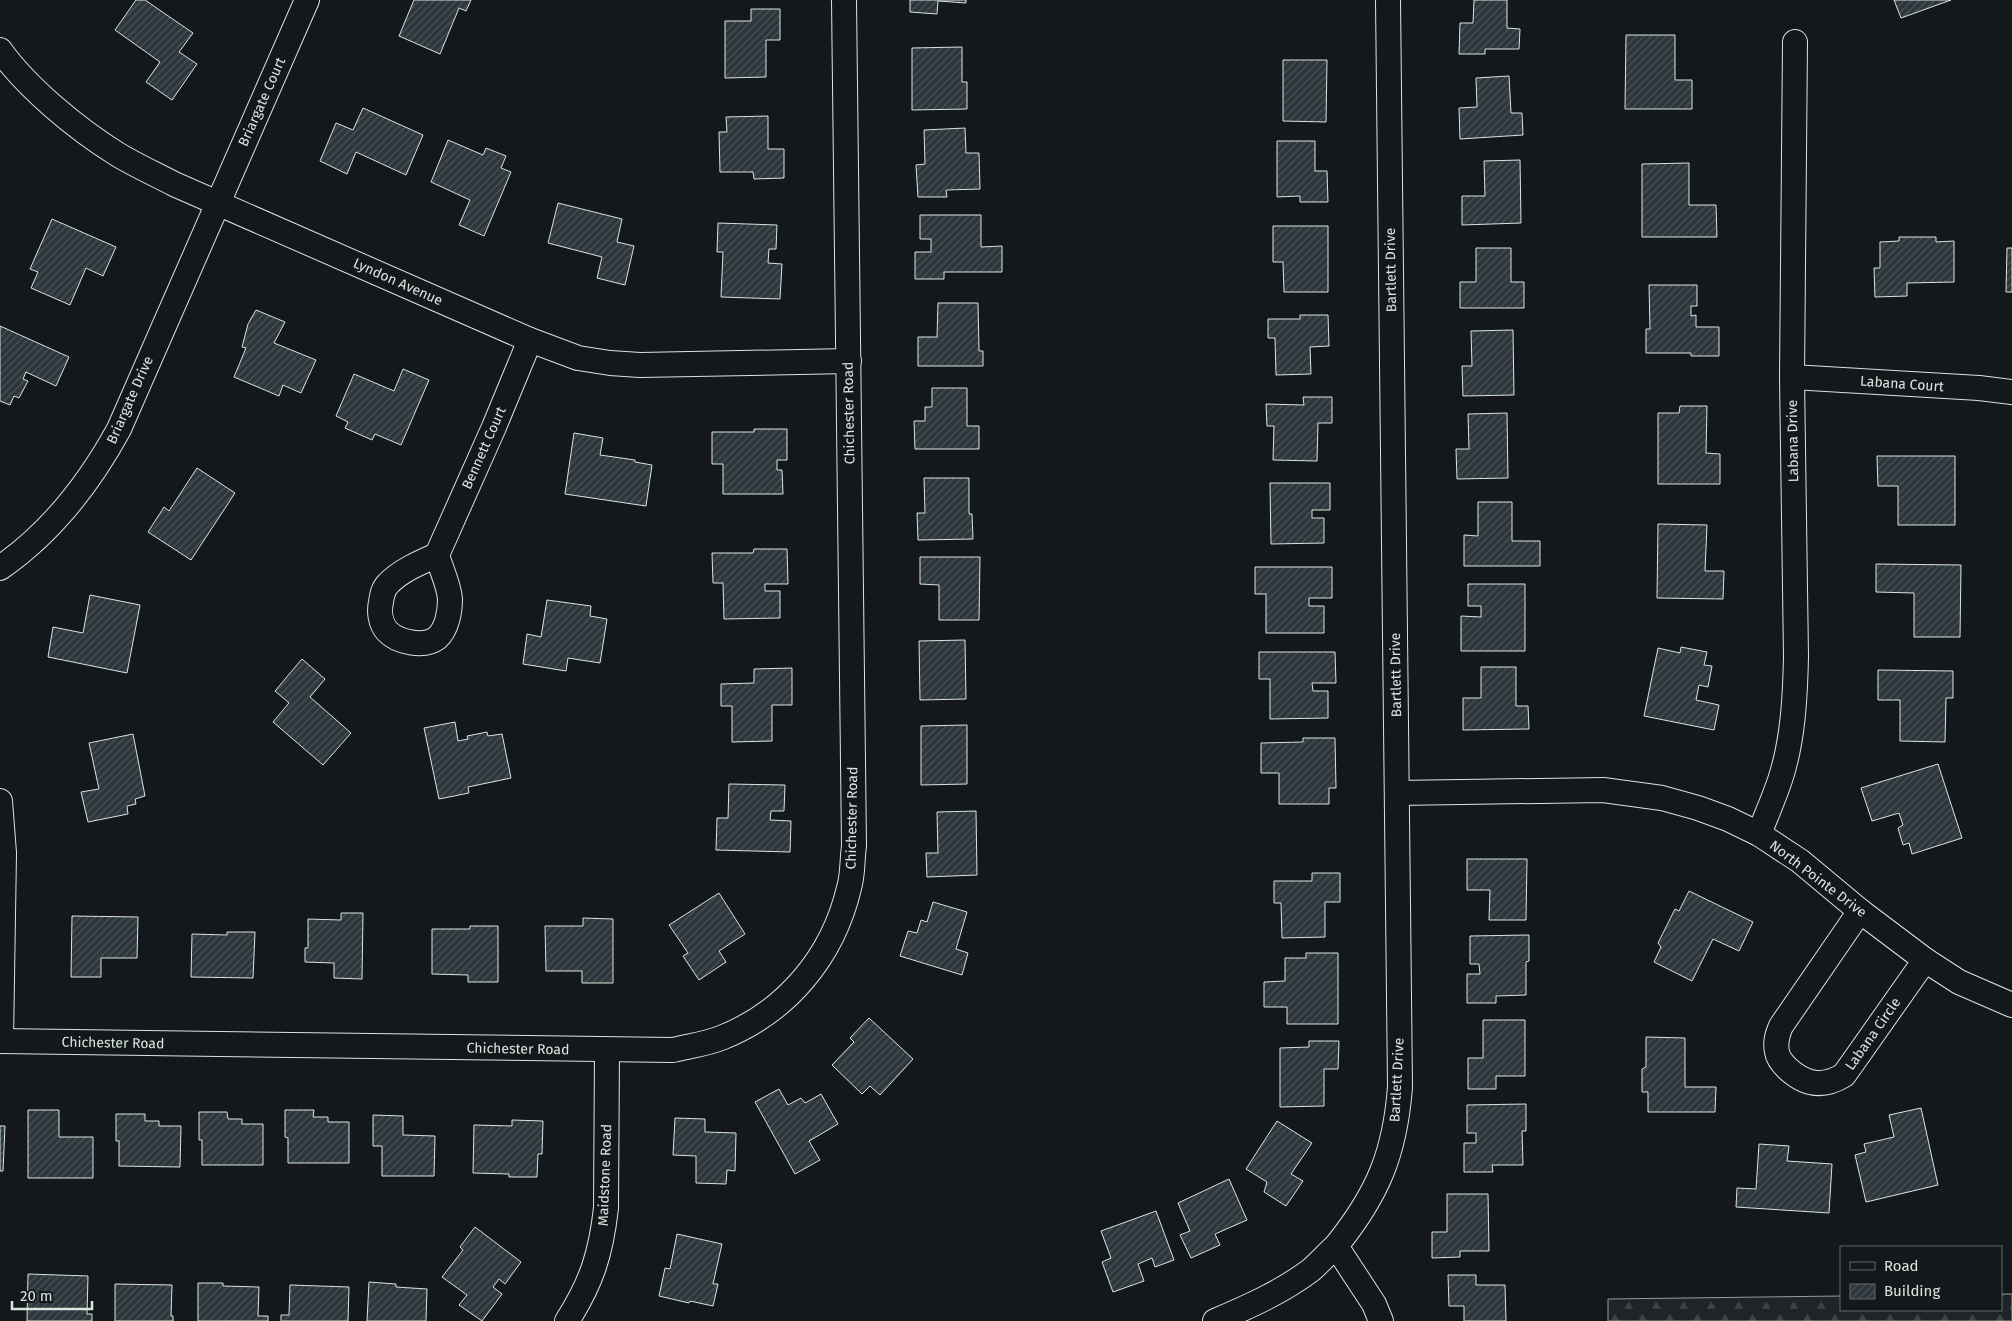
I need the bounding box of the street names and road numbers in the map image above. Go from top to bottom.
street label: Briargate Court [235,54,290,149]
street label: Bartlett Drive [1382,227,1400,313]
street label: Lyndon Avenue [351,255,445,309]
street label: Briargate Drive [103,353,157,447]
street label: Chichester Road [840,361,858,465]
street label: Labana Court [1859,373,1945,395]
street label: Labana Drive [1784,400,1802,482]
street label: Bennett Court [458,403,510,492]
street label: Bartlett Drive [1387,632,1405,718]
street label: Chichester Road [843,766,861,870]
street label: North Pointe Drive [1766,837,1870,921]
street label: Labana Circle [1842,994,1904,1074]
street label: Chichester Road [61,1034,165,1052]
street label: Bartlett Drive [1386,1037,1408,1123]
street label: Chichester Road [466,1040,570,1058]
street label: Maidstone Road [595,1124,615,1226]

